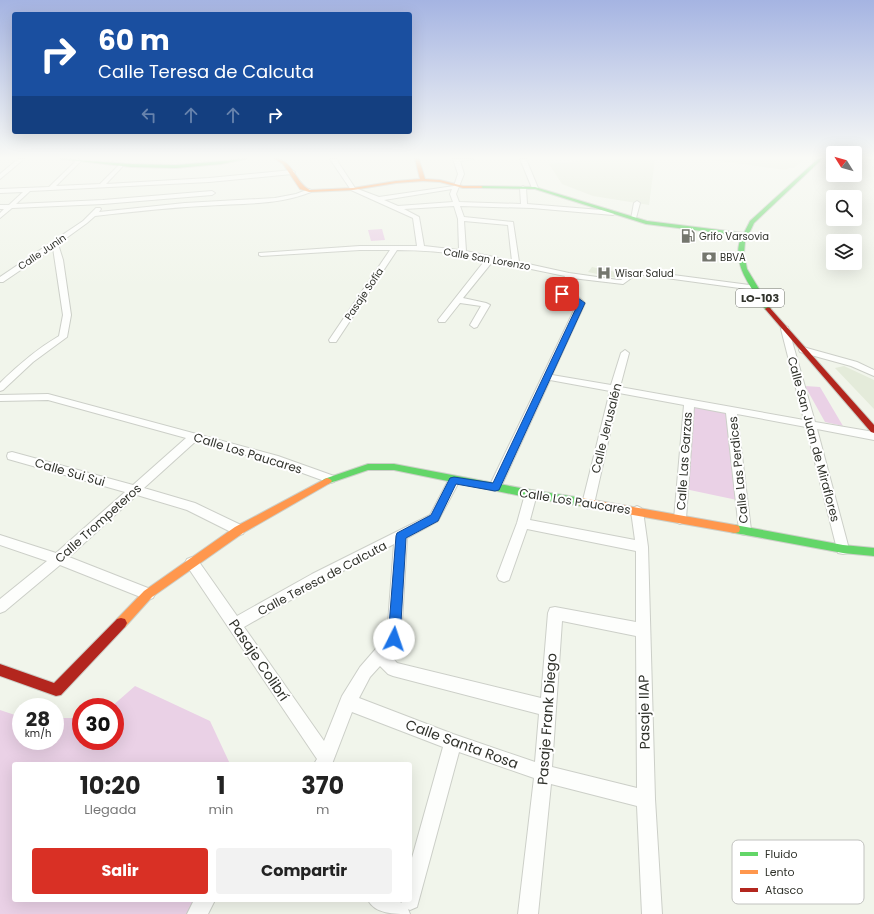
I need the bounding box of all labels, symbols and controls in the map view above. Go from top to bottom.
text: 60 m [98,21,170,60]
icon: right [32,28,84,80]
text: Calle Teresa de Calcuta [98,59,314,84]
icon: left [138,104,160,126]
icon: ahead [180,104,202,126]
icon: ahead [222,104,244,126]
icon: right [264,104,286,126]
north arrow [826,146,862,182]
map controls [826,146,862,270]
button: search [826,190,862,226]
fuel station icon: Grifo Varsovia [680,228,696,244]
place label: Grifo Varsovia [699,229,769,244]
street label: Calle Junin [15,230,69,274]
button: layers [826,234,862,270]
street label: Calle San Lorenzo [442,244,532,274]
bank icon: BBVA [701,249,717,265]
place label: BBVA [720,250,746,265]
street label: Pasaje Sofía [341,265,387,323]
hospital icon: Wisar Salud [596,265,612,281]
place label: Wisar Salud [615,266,674,281]
pin [545,277,579,311]
icon: arrive [551,283,573,305]
road number: LO-103 [736,289,784,307]
street label: Calle San Juan de Miraflores [784,355,844,523]
street label: Calle Jerusalén [587,381,625,475]
street label: Calle Las Garzas [672,411,696,511]
street label: Calle Las Perdices [724,416,752,524]
street label: Calle Los Paucares [192,428,304,478]
street label: Calle Sui Sui [33,454,107,490]
street label: Calle Trompeteros [51,480,145,566]
street label: Calle Los Paucares [518,484,632,518]
street label: Calle Teresa de Calcuta [254,537,390,619]
street label: Pasaje Colibrí [224,615,294,705]
position arrow [373,618,415,660]
street label: Pasaje Frank Diego [532,652,562,786]
street label: Pasaje IIAP [633,674,655,750]
speed limit sign: 30 [72,698,124,750]
text: 28 [26,705,50,733]
street label: Calle Santa Rosa [403,714,521,774]
text: km/h [25,726,51,741]
text: 10:20 [80,769,141,802]
text: 1 [216,769,225,802]
text: 370 [301,769,344,802]
text: Llegada [84,800,136,819]
text: min [208,800,233,819]
text: m [316,800,329,819]
legend [732,840,864,904]
text: Fluido [765,846,797,862]
button: Salir [32,848,208,894]
button: Compartir [216,848,392,894]
text: Lento [765,864,795,880]
text: Atasco [765,882,803,898]

